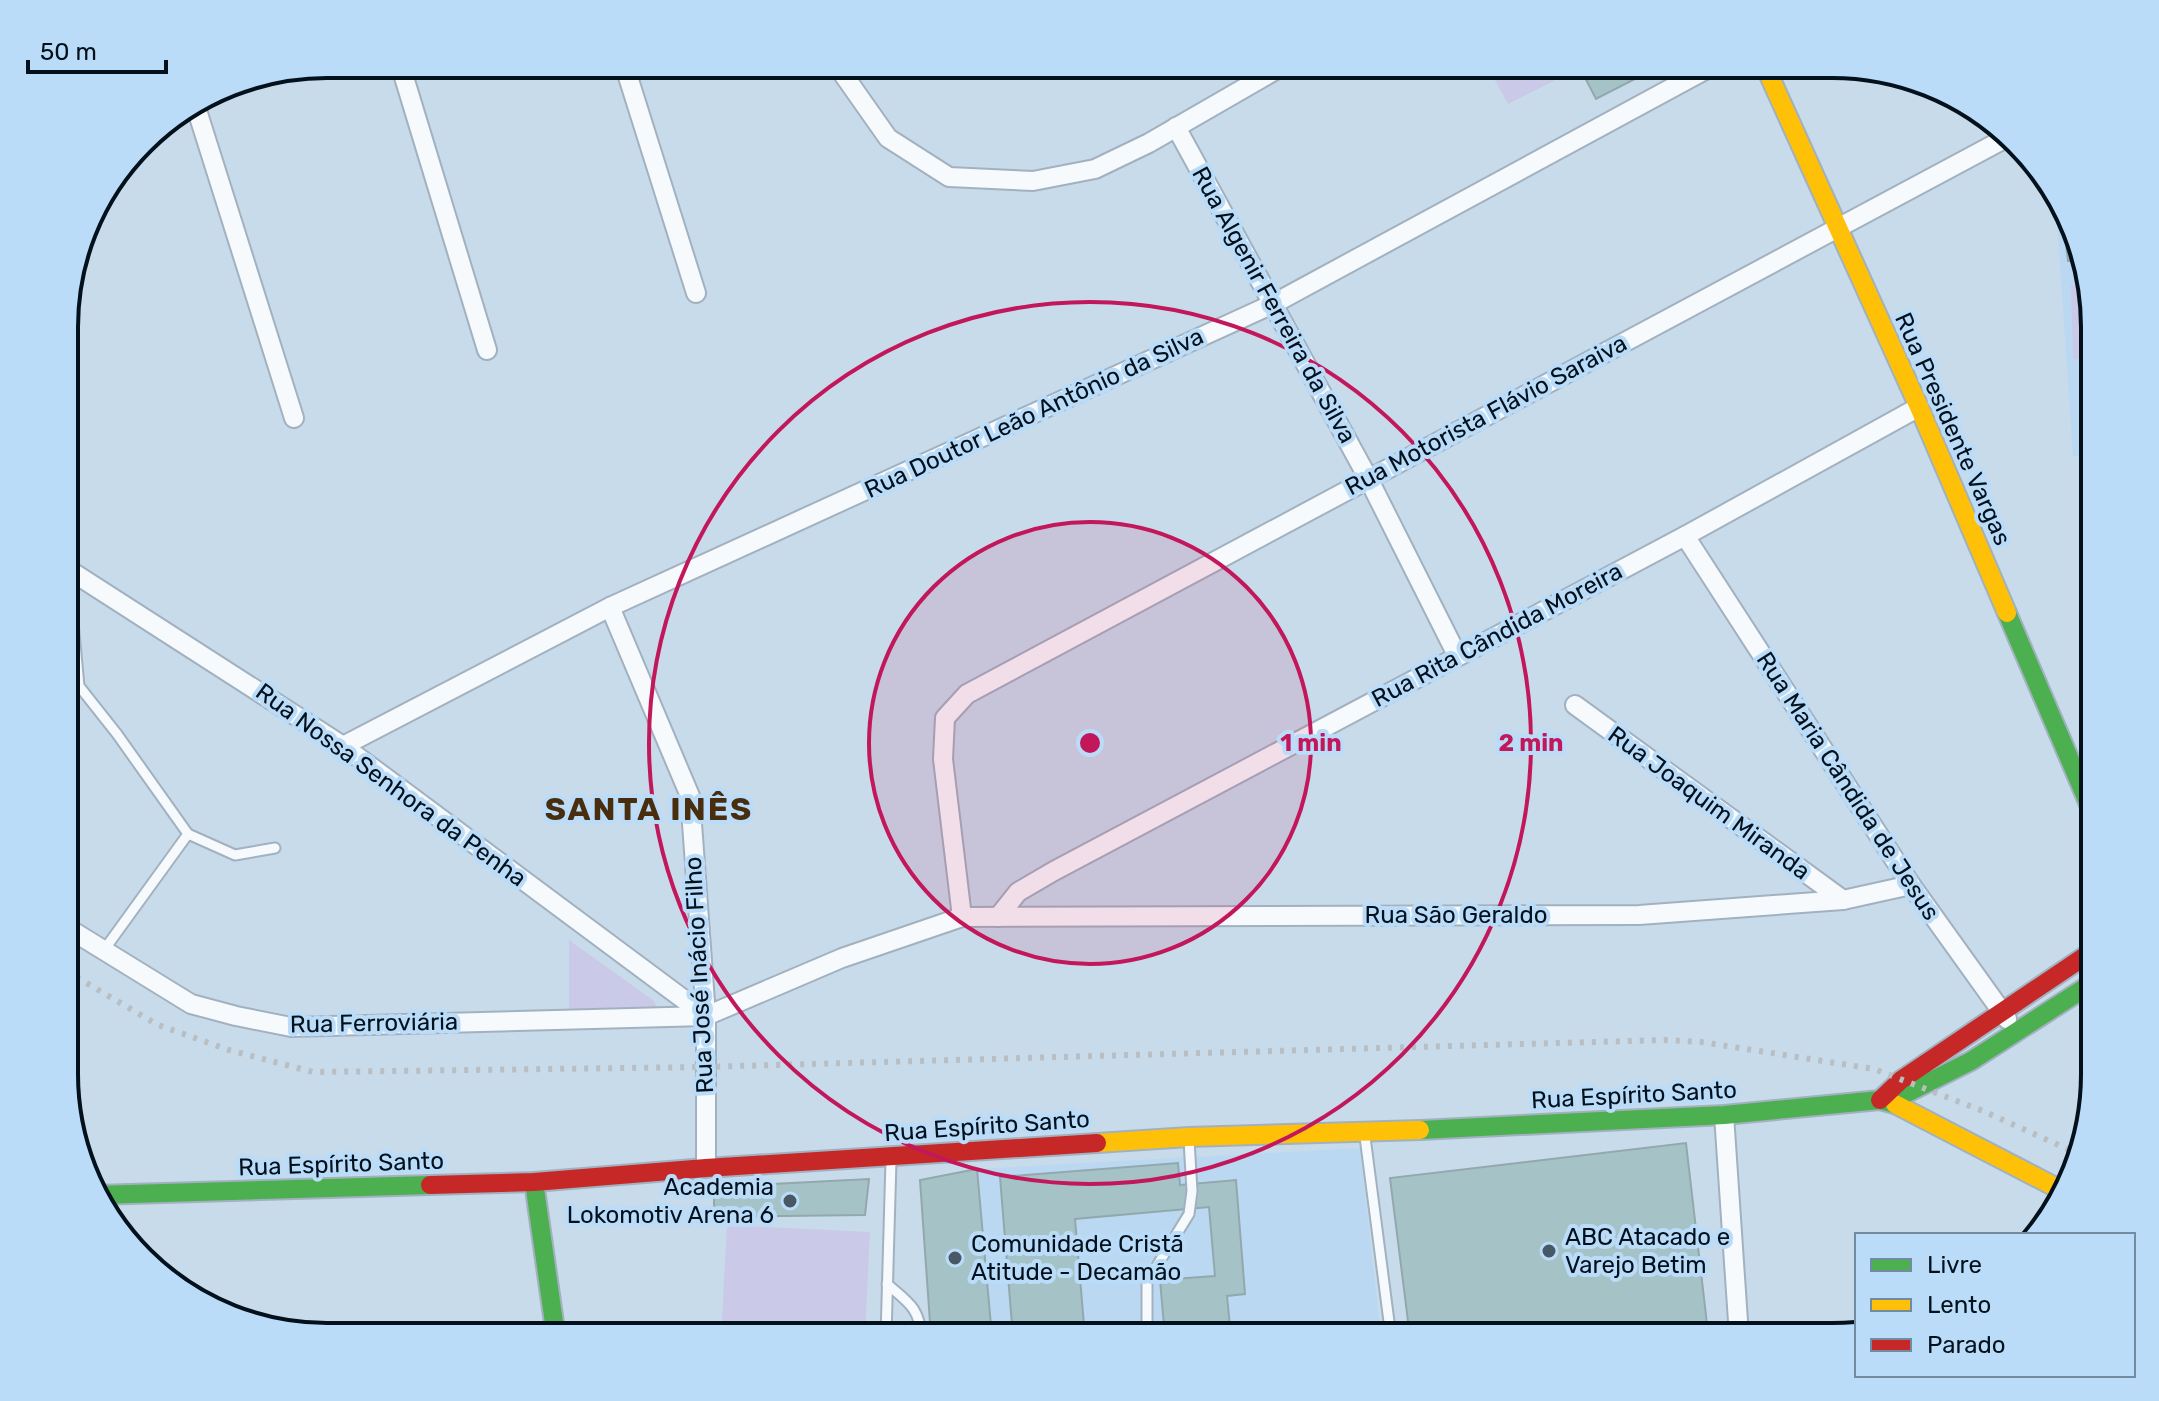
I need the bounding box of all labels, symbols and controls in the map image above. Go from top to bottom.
scale bar [28,24,166,74]
text: 50 m [40,38,97,66]
street label: Rua Algenir Ferreira da Silva [1186,162,1362,448]
street label: Rua Presidente Vargas [1889,308,2017,550]
street label: Rua Doutor Leão Antônio da Silva [860,322,1208,504]
street label: Rua Motorista Flávio Saraiva [1341,329,1631,501]
street label: Rua Rita Cândida Moreira [1367,557,1627,713]
street label: Rua Maria Cândida de Jesus [1751,647,1945,925]
street label: Rua Nossa Senhora da Penha [250,678,532,892]
street label: Rua Joaquim Miranda [1603,720,1815,886]
centre of rings [1076,729,1104,757]
text: 1 min [1280,729,1342,757]
text: 2 min [1499,729,1564,757]
district label: SANTA INÊS [545,790,753,828]
street label: Rua José Inácio Filho [679,856,719,1094]
street label: Rua São Geraldo [1365,901,1547,929]
street label: Rua Ferroviária [290,1008,458,1038]
street label: Rua Espírito Santo [1530,1076,1738,1114]
street label: Rua Espírito Santo [883,1105,1091,1147]
street label: Rua Espírito Santo [238,1146,444,1182]
place label: Academia Lokomotiv Arena 6 [567,1173,774,1229]
marker: Academia Lokomotiv Arena 6 [781,1192,799,1210]
place label: ABC Atacado e Varejo Betim [1565,1223,1730,1279]
place label: Comunidade Cristã Atitude - Decamão [971,1230,1184,1286]
legend [1855,1233,2135,1377]
marker: ABC Atacado e Varejo Betim [1540,1242,1558,1260]
marker: Comunidade Cristã Atitude - Decamão [946,1249,964,1267]
text: Livre [1927,1251,1982,1279]
text: Lento [1927,1291,1991,1319]
text: Parado [1927,1331,2006,1359]

